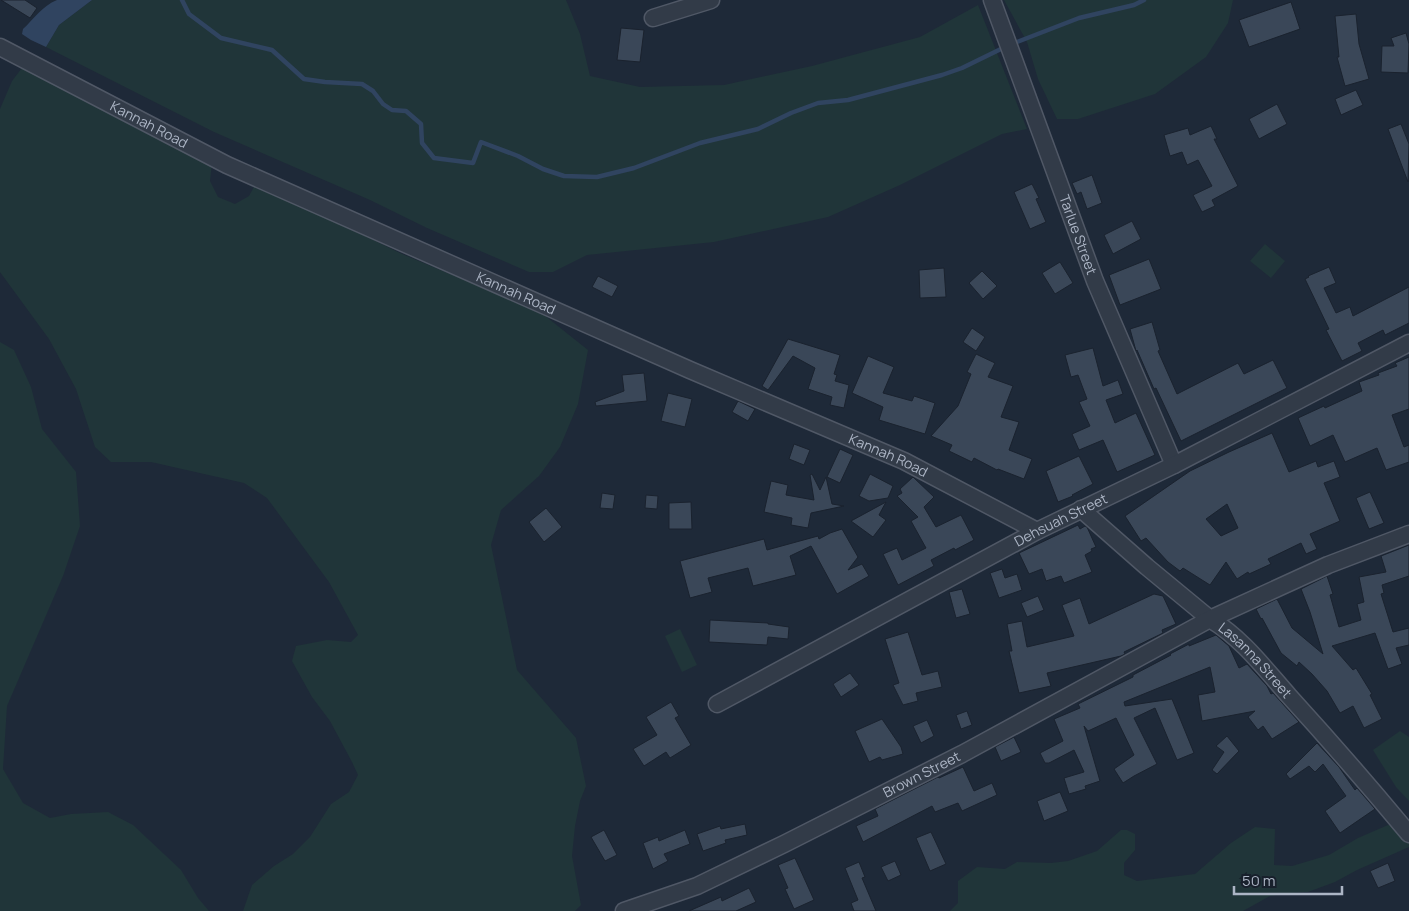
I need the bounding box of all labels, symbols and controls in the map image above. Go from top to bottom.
street label: Kannah Road [107,96,191,152]
street label: Tarlue Street [1055,192,1102,278]
street label: Kannah Road [474,267,559,318]
street label: Kannah Road [846,429,931,481]
street label: Dehsuah Street [1011,488,1111,551]
street label: Lasanna Street [1215,618,1297,702]
street label: Brown Street [879,746,964,802]
scale bar [1234,864,1342,896]
text: 50 m [1242,870,1276,891]

